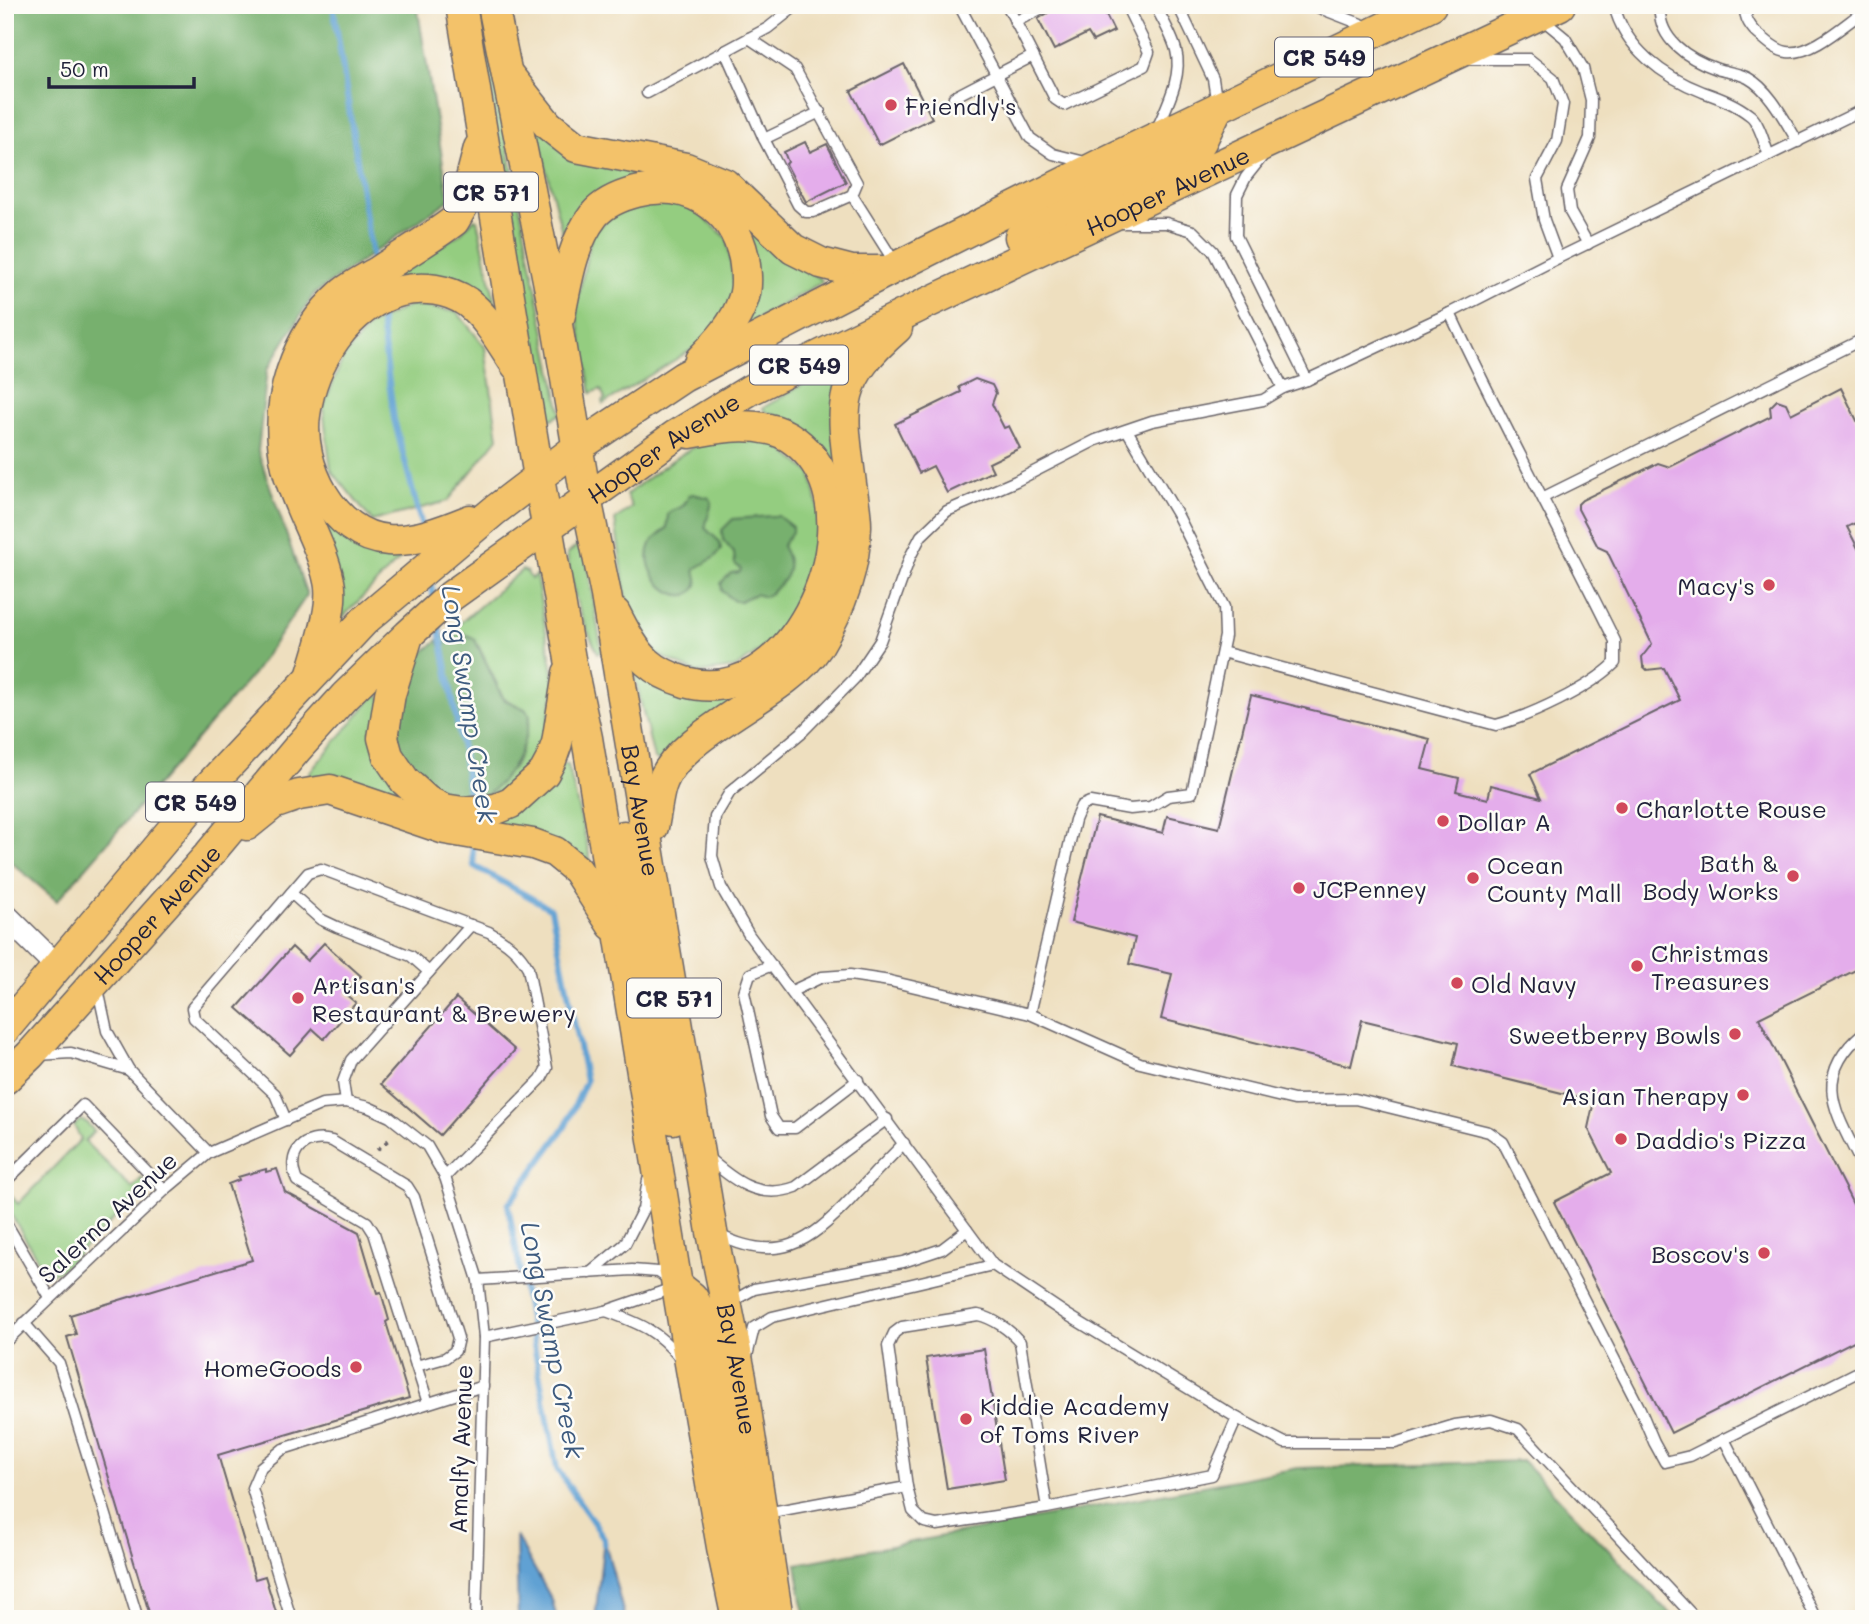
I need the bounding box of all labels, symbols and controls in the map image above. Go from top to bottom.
road number: CR 549 [1275,38,1373,76]
scale bar [49,46,194,90]
text: 50 m [60,55,109,82]
place label: Friendly's [905,90,1017,121]
marker: Friendly's [883,97,899,113]
street label: Hooper Avenue [1080,138,1254,242]
road number: CR 571 [444,172,538,211]
road number: CR 549 [750,346,848,384]
street label: Hooper Avenue [580,385,745,510]
place label: Macy's [1677,570,1755,601]
marker: Macy's [1761,577,1777,593]
water label: Long Swamp Creek [434,583,506,827]
street label: Bay Avenue [616,742,668,878]
road number: CR 549 [146,782,244,822]
place label: Charlotte Rouse [1636,793,1827,824]
marker: Charlotte Rouse [1614,800,1630,816]
place label: Dollar A [1457,806,1551,837]
marker: Dollar A [1435,813,1451,829]
street label: Hooper Avenue [85,837,227,991]
place label: Bath & Body Works [1643,847,1779,906]
place label: Ocean County Mall [1487,849,1622,908]
marker: Bath & Body Works [1785,868,1801,884]
marker: Ocean County Mall [1465,870,1481,886]
place label: JCPenney [1313,873,1427,904]
marker: JCPenney [1291,880,1307,896]
place label: Christmas Treasures [1651,937,1770,996]
marker: Christmas Treasures [1629,958,1645,974]
place label: Old Navy [1471,968,1577,999]
place label: Artisan's Restaurant & Brewery [312,969,576,1028]
marker: Old Navy [1449,975,1465,991]
road number: CR 571 [627,979,721,1018]
marker: Artisan's Restaurant & Brewery [290,990,306,1006]
place label: Sweetberry Bowls [1509,1019,1721,1050]
marker: Sweetberry Bowls [1727,1026,1743,1042]
place label: Asian Therapy [1561,1080,1729,1111]
marker: Asian Therapy [1735,1087,1751,1103]
place label: Daddio's Pizza [1635,1124,1807,1155]
marker: Daddio's Pizza [1613,1131,1629,1147]
street label: Salerno Avenue [31,1144,183,1290]
water label: Long Swamp Creek [513,1219,593,1463]
place label: Boscov's [1651,1238,1750,1269]
marker: Boscov's [1756,1245,1772,1261]
street label: Bay Avenue [711,1300,765,1437]
place label: HomeGoods [204,1352,342,1383]
marker: HomeGoods [348,1359,364,1375]
street label: Amalfy Avenue [442,1364,478,1534]
place label: Kiddie Academy of Toms River [980,1390,1170,1449]
marker: Kiddie Academy of Toms River [958,1411,974,1427]

